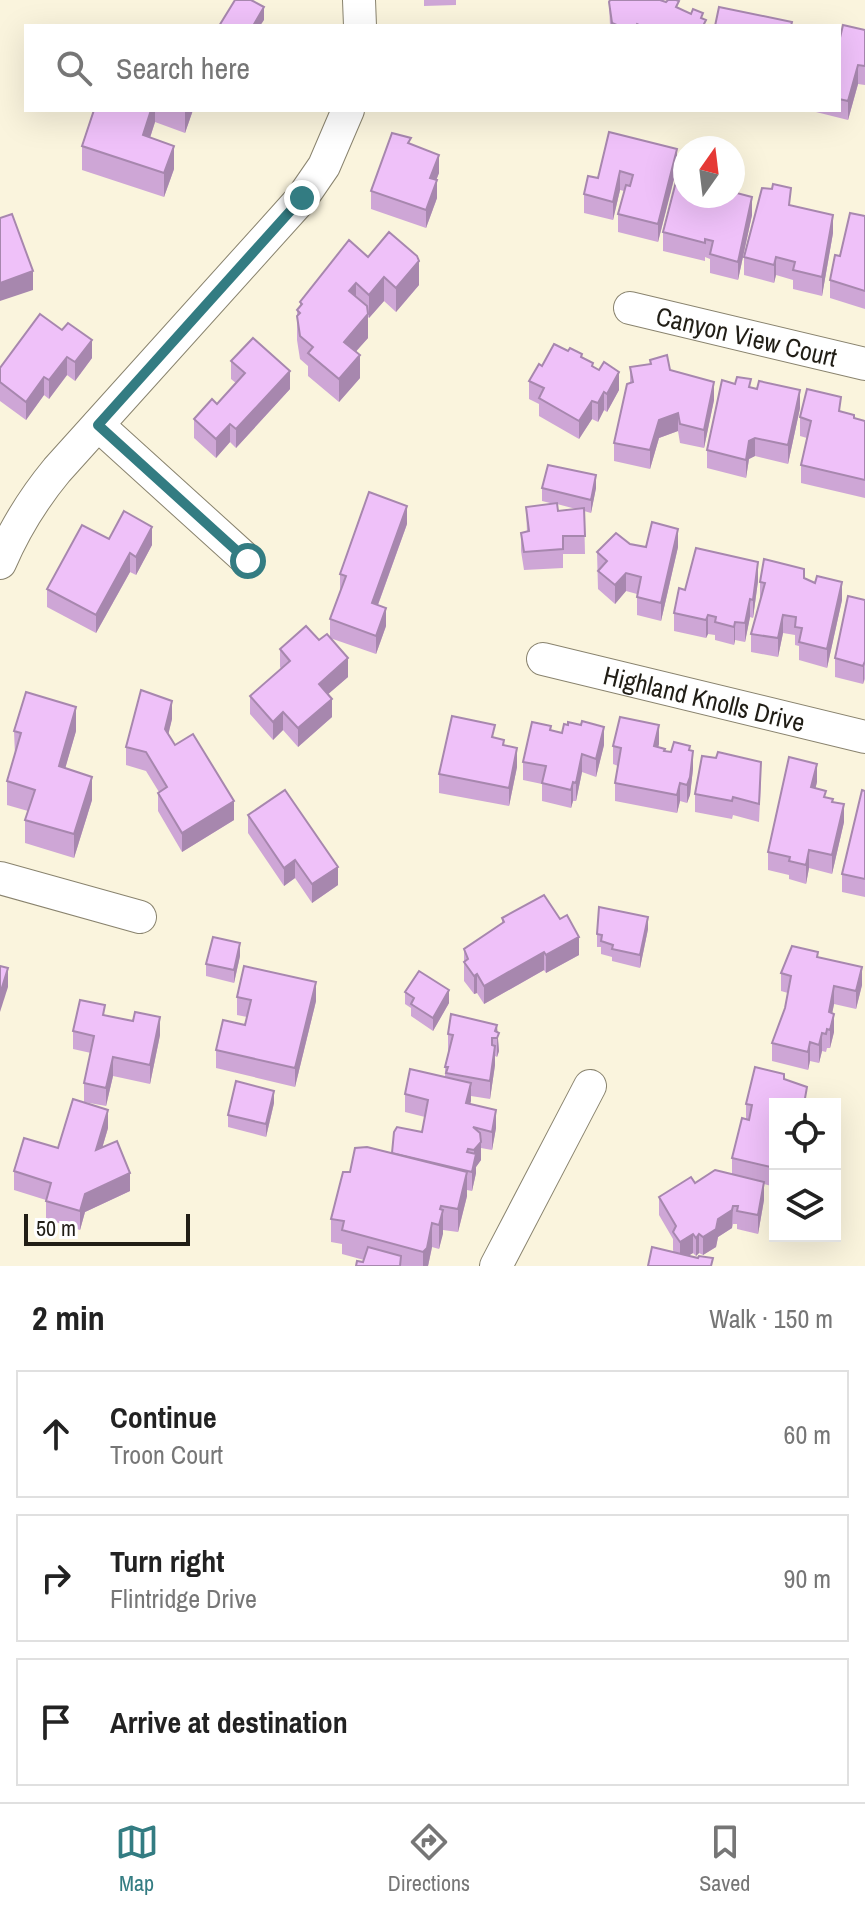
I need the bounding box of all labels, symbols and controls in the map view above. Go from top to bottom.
search box [24,24,841,112]
icon: search [52,46,96,90]
text: Search here [116,48,250,88]
north arrow [673,136,745,208]
route end [284,180,320,216]
street label: Canyon View Court [653,297,841,374]
route start [230,543,266,579]
street label: Highland Knolls Drive [600,657,809,739]
map controls [769,1098,841,1242]
button: locate [769,1098,841,1170]
button: layers [769,1170,841,1242]
scale bar [24,1210,190,1246]
text: 50 m [36,1213,76,1243]
text: 2 min [32,1295,105,1341]
text: Walk · 150 m [709,1301,833,1336]
text: Continue [110,1397,217,1437]
icon: ahead [34,1412,78,1456]
text: 60 m [784,1417,831,1452]
text: Troon Court [110,1437,223,1472]
text: Turn right [110,1541,224,1581]
icon: right [34,1556,78,1600]
text: 90 m [784,1561,831,1596]
text: Flintridge Drive [110,1581,257,1616]
icon: arrive [34,1700,78,1744]
text: Arrive at destination [110,1702,348,1742]
tab: Map [115,1820,159,1898]
tab: Directions [388,1820,470,1898]
tab: Saved [699,1820,750,1898]

